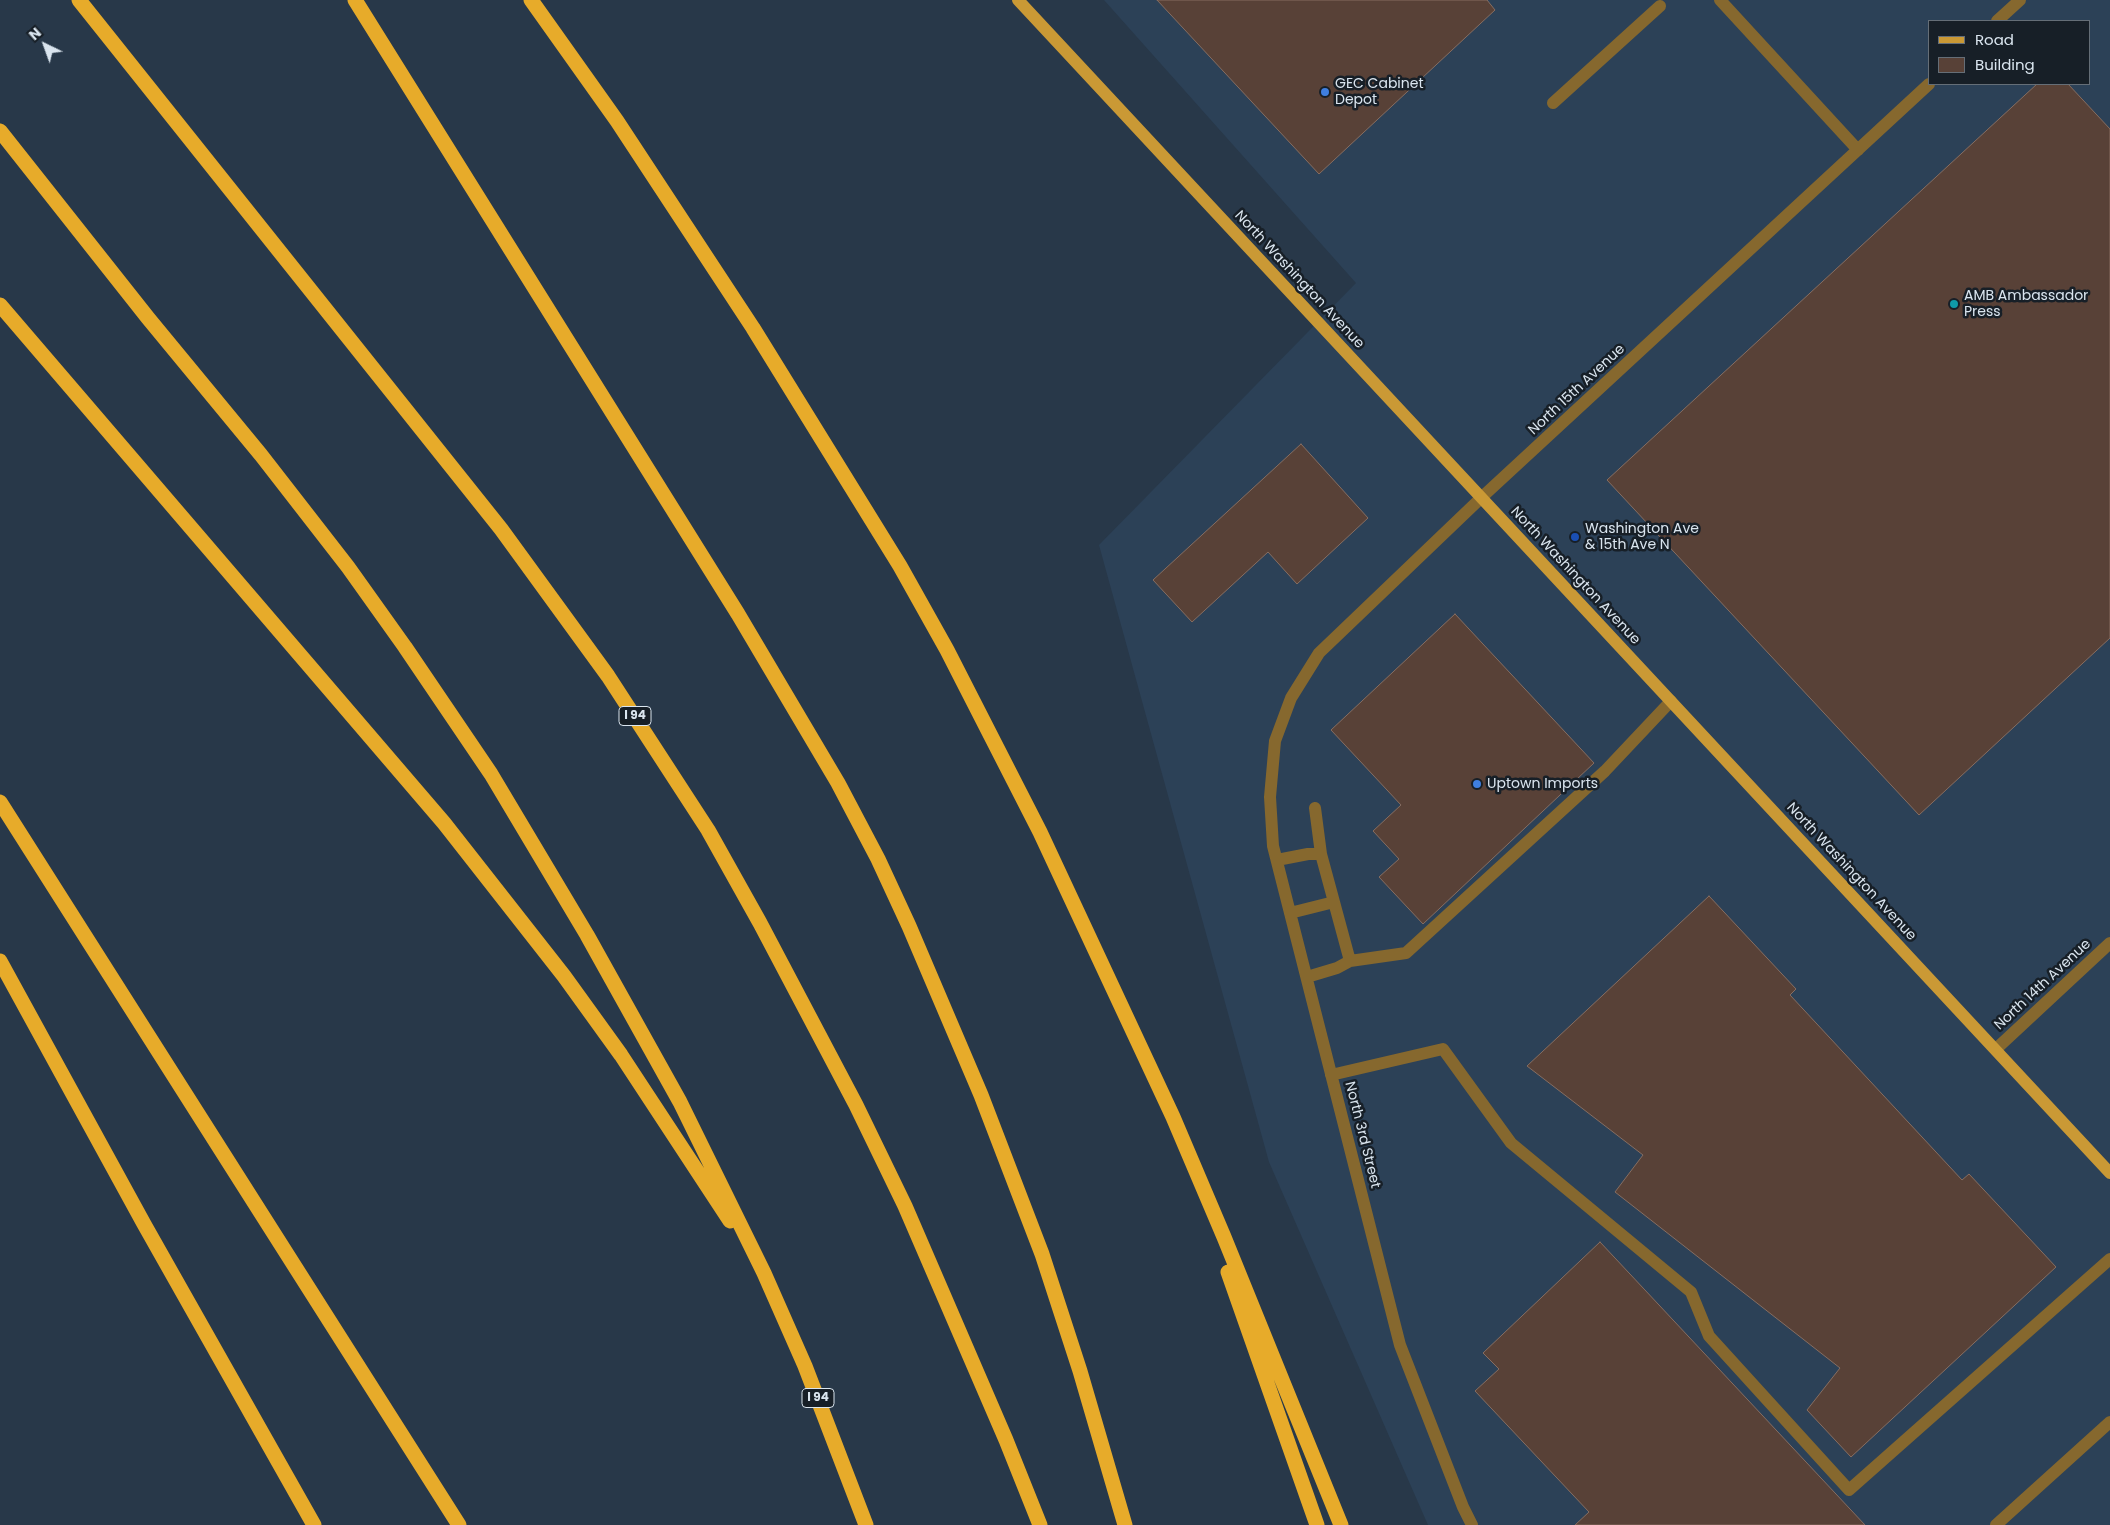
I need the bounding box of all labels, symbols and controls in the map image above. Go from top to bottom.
north arrow [20,20,70,70]
legend [1928,20,2090,85]
text: N [24,23,46,45]
text: Road [1975,29,2014,50]
text: Building [1975,54,2035,75]
place label: GEC Cabinet Depot [1335,76,1424,108]
marker: GEC Cabinet Depot [1319,86,1331,98]
street label: North Washington Avenue [1231,208,1367,352]
place label: AMB Ambassador Press [1964,288,2088,321]
marker: AMB Ambassador Press [1948,298,1960,310]
street label: North 15th Avenue [1525,341,1629,439]
street label: North Washington Avenue [1507,504,1643,648]
place label: Washington Ave & 15th Ave N [1585,521,1699,554]
marker: Washington Ave & 15th Ave N [1569,531,1581,543]
road number: I 94 [619,706,651,726]
place label: Uptown Imports [1487,776,1598,792]
marker: Uptown Imports [1471,778,1483,790]
street label: North Washington Avenue [1783,800,1919,944]
street label: North 14th Avenue [1991,936,2095,1034]
street label: North 3rd Street [1341,1080,1383,1190]
road number: I 94 [802,1389,834,1408]

